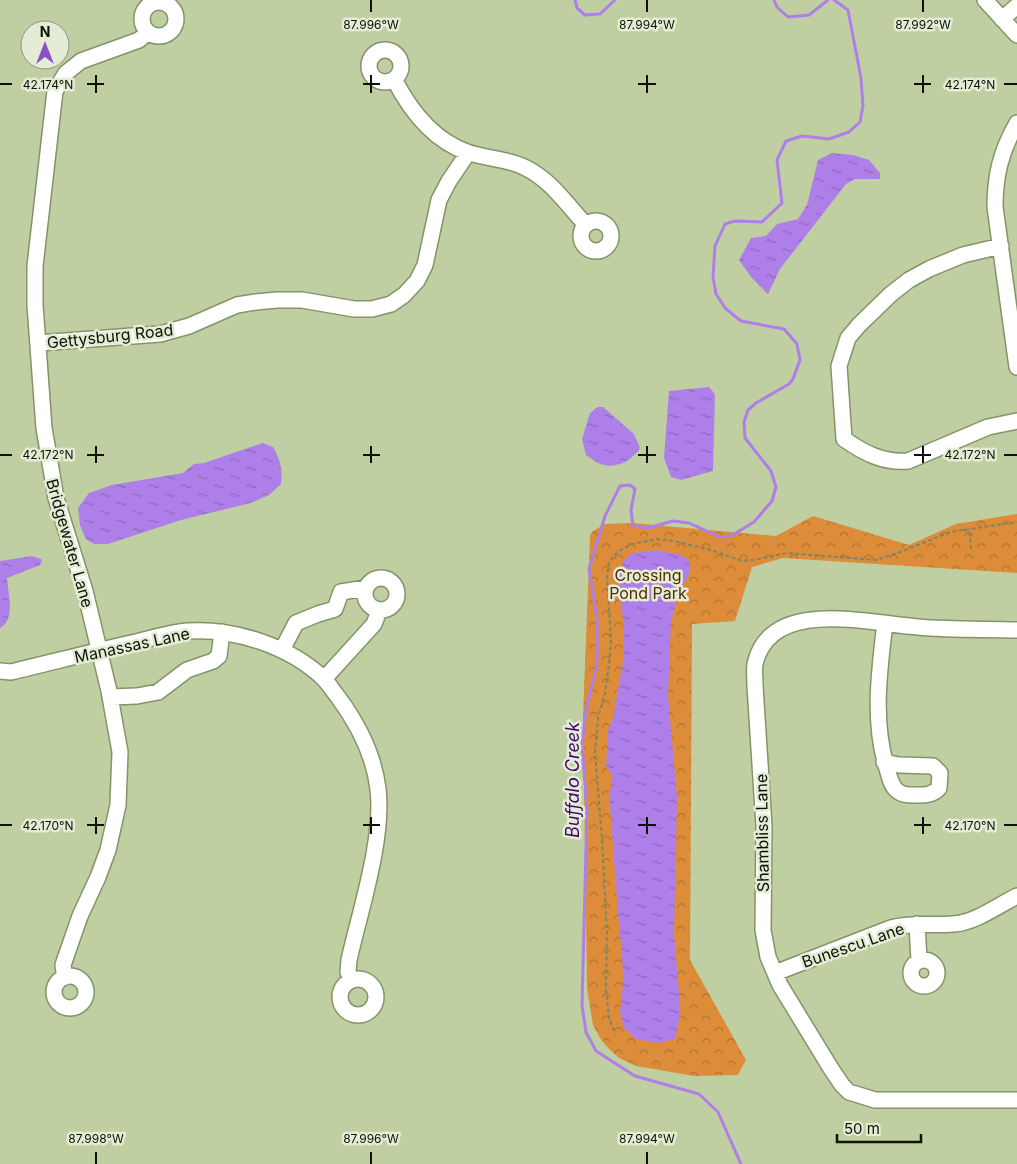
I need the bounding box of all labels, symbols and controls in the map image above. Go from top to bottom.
text: 87.996°W [343,17,399,32]
text: 87.994°W [619,17,675,32]
text: 87.992°W [895,17,951,32]
north arrow [20,20,70,70]
text: N [40,23,50,40]
text: 42.174°N [23,77,73,92]
text: 42.174°N [945,77,995,92]
street label: Gettysburg Road [46,319,174,353]
text: 42.172°N [23,447,74,462]
text: 42.172°N [945,447,996,462]
street label: Bridgewater Lane [42,476,98,610]
park label: Crossing Pond Park [609,565,687,603]
street label: Manassas Lane [72,623,192,667]
water label: Buffalo Creek [562,721,583,838]
street label: Shambliss Lane [751,774,773,892]
text: 42.170°N [22,818,74,833]
text: 42.170°N [944,818,996,833]
street label: Bunescu Lane [799,918,907,972]
scale bar [837,1112,921,1144]
text: 50 m [844,1119,880,1138]
text: 87.998°W [68,1131,124,1146]
text: 87.996°W [343,1131,399,1146]
text: 87.994°W [619,1131,675,1146]

